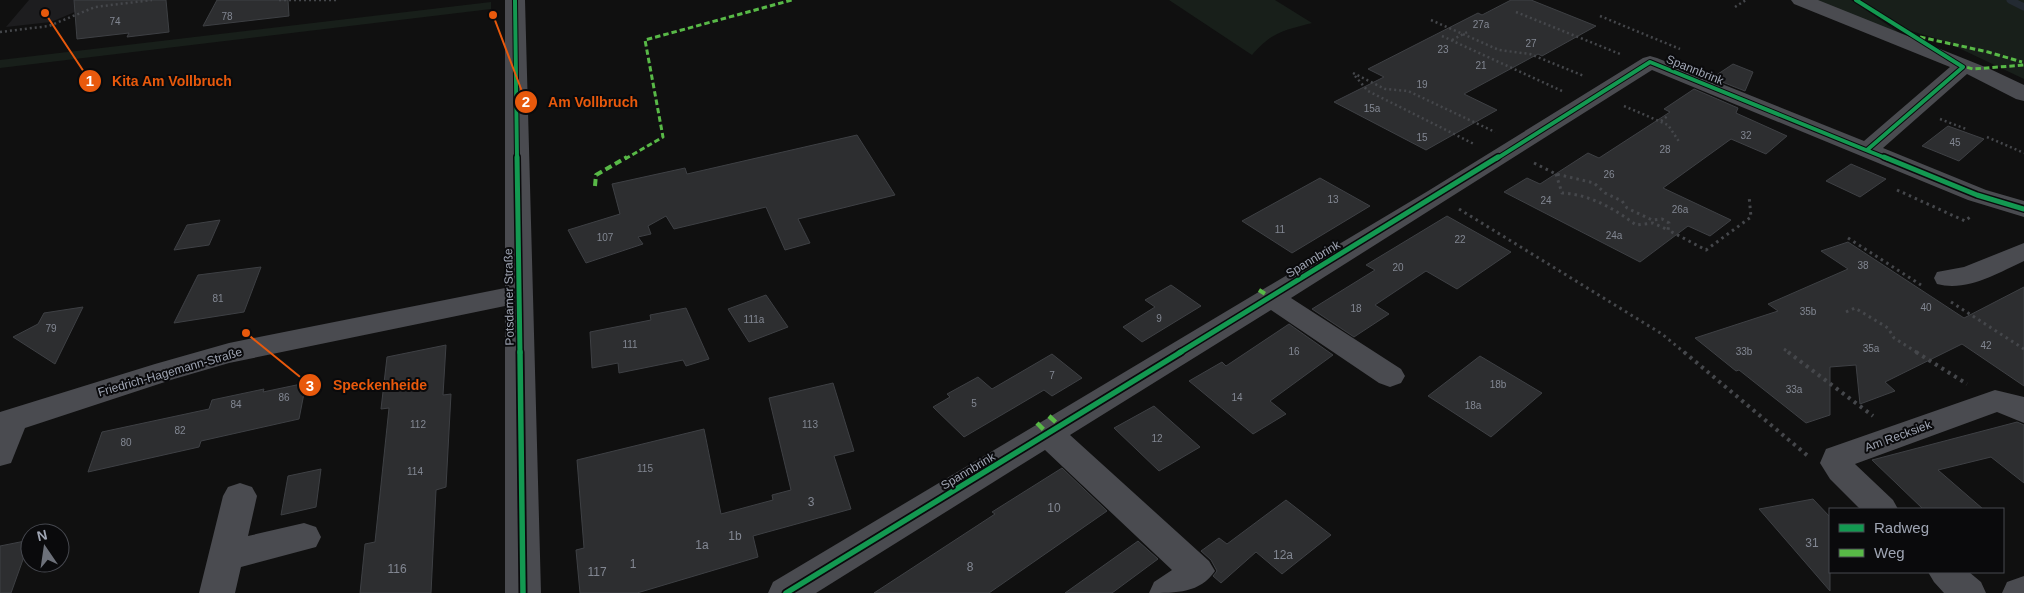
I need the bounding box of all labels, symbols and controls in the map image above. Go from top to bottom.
house number: 78 [221,11,233,22]
house number: 74 [109,16,121,27]
house number: 27a [1473,19,1490,30]
house number: 27 [1525,38,1537,49]
house number: 23 [1437,44,1449,55]
street label: Spannbrink [1664,52,1727,88]
house number: 21 [1475,60,1487,71]
callout: Kita Am Vollbruch [77,66,242,95]
text: 1 [86,72,94,89]
text: Kita Am Vollbruch [112,73,232,89]
house number: 19 [1416,79,1428,90]
callout: Am Vollbruch [513,87,648,116]
text: 2 [522,93,530,110]
text: Am Vollbruch [548,94,638,110]
house number: 15a [1364,103,1381,114]
house number: 32 [1740,130,1752,141]
house number: 15 [1416,132,1428,143]
house number: 45 [1949,137,1961,148]
house number: 28 [1659,144,1671,155]
house number: 26 [1603,169,1615,180]
house number: 13 [1327,194,1339,205]
house number: 24 [1540,195,1552,206]
house number: 26a [1672,204,1689,215]
house number: 11 [1275,224,1286,235]
house number: 24a [1606,230,1623,241]
house number: 107 [597,232,614,243]
house number: 22 [1454,234,1466,245]
street label: Spannbrink [1283,237,1343,281]
street label: Potsdamer Straße [501,248,517,346]
house number: 38 [1857,260,1869,271]
house number: 20 [1392,262,1404,273]
house number: 81 [212,293,224,304]
house number: 40 [1920,302,1932,313]
house number: 18 [1350,303,1362,314]
house number: 35b [1800,306,1817,317]
house number: 9 [1156,313,1162,324]
house number: 111a [744,314,765,325]
house number: 79 [45,323,57,334]
house number: 111 [622,339,638,350]
house number: 42 [1980,340,1992,351]
house number: 35a [1863,343,1880,354]
street label: Friedrich-Hagemann-Straße [96,345,244,399]
house number: 16 [1288,346,1300,357]
house number: 33b [1736,346,1753,357]
house number: 7 [1049,370,1055,381]
callout: Speckenheide [298,371,437,400]
text: 3 [306,377,314,394]
text: Speckenheide [333,377,427,393]
house number: 18b [1490,379,1507,390]
house number: 33a [1786,384,1803,395]
house number: 86 [278,392,290,403]
house number: 14 [1231,392,1243,403]
house number: 5 [971,398,977,409]
house number: 84 [230,399,242,410]
house number: 18a [1465,400,1482,411]
street label: Am Recksiek [1863,417,1934,455]
house number: 112 [410,419,426,430]
house number: 113 [802,419,818,430]
house number: 82 [174,425,186,436]
house number: 12 [1151,433,1163,444]
house number: 80 [120,437,132,448]
street label: Spannbrink [938,449,998,493]
house number: 115 [637,463,653,474]
house number: 114 [407,466,423,477]
house number: 3 [808,495,815,509]
house number: 10 [1047,501,1061,515]
legend [1829,508,2004,573]
text: Radweg [1874,519,1929,536]
north arrow [20,523,70,573]
text: N [35,526,49,544]
house number: 1b [728,529,742,543]
house number: 31 [1805,536,1819,550]
house number: 1a [695,538,709,552]
text: Weg [1874,544,1905,561]
house number: 12a [1273,548,1293,562]
house number: 1 [630,557,637,571]
house number: 8 [967,560,974,574]
house number: 116 [387,562,407,576]
house number: 117 [587,565,607,579]

